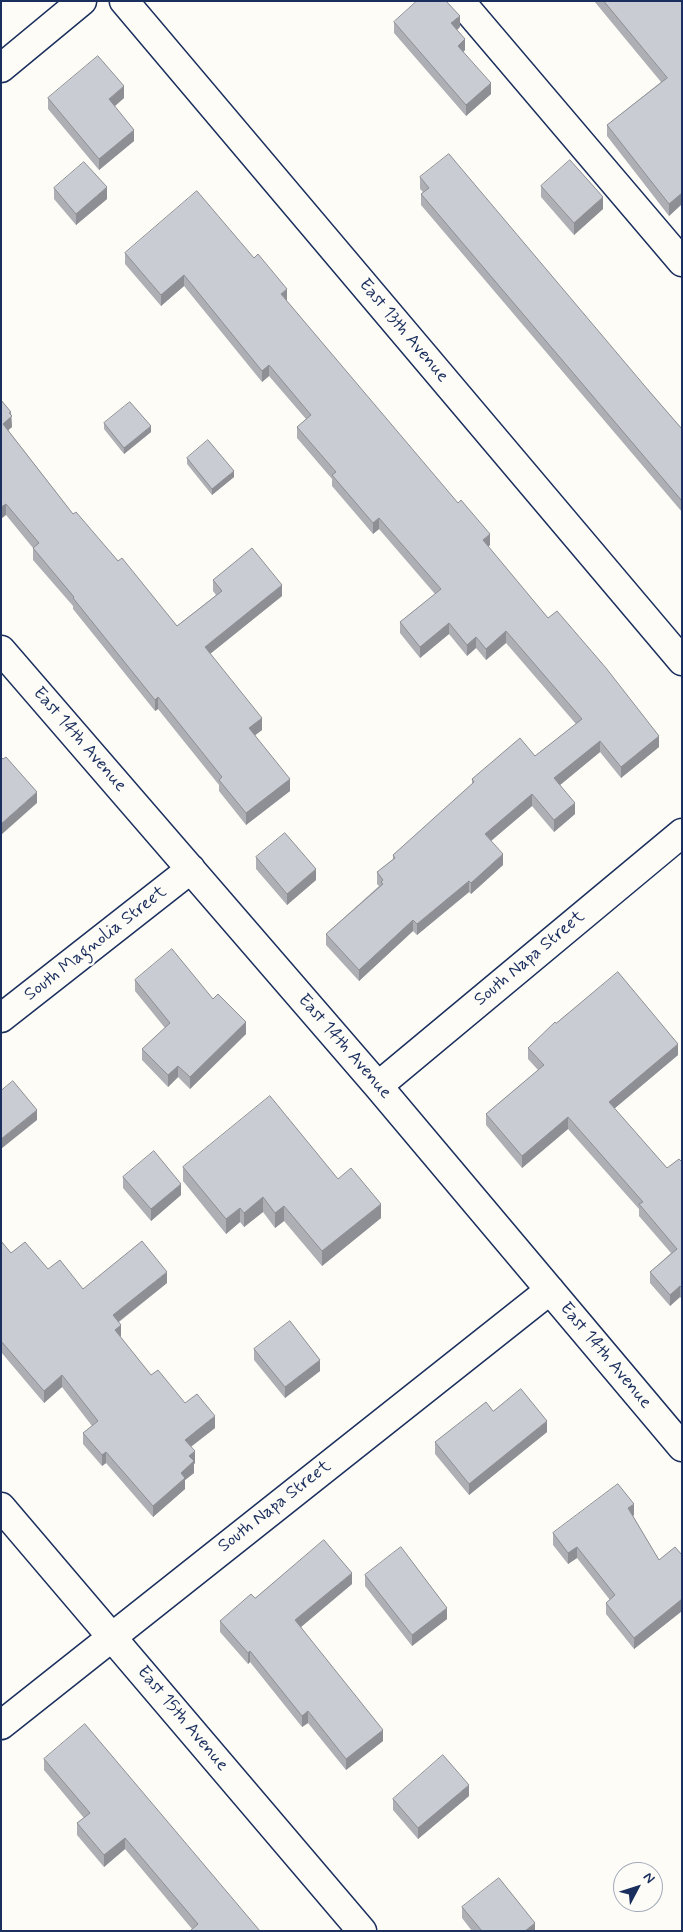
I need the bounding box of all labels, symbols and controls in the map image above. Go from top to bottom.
street label: East 13th Avenue [353,275,453,387]
street label: East 14th Avenue [28,683,130,797]
street label: South Magnolia Street [21,882,171,1006]
street label: South Napa Street [470,907,590,1011]
street label: East 14th Avenue [293,990,395,1104]
street label: East 14th Avenue [554,1298,656,1414]
street label: South Napa Street [214,1456,336,1558]
street label: East 15th Avenue [132,1662,232,1776]
north arrow [613,1862,663,1912]
text: N [639,1869,659,1887]

